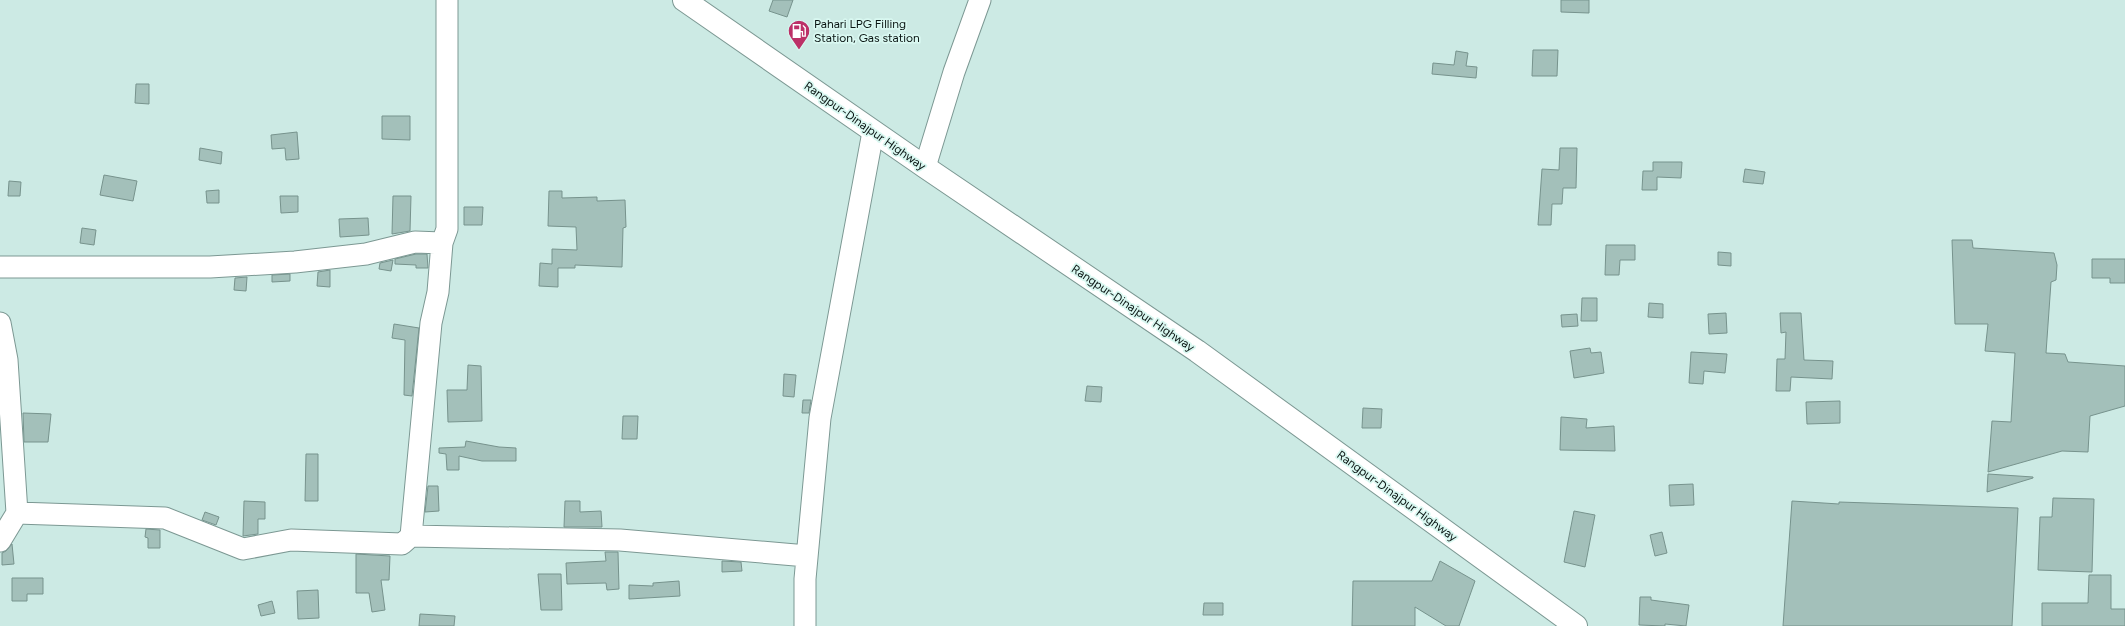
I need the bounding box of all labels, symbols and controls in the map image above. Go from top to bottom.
place label: Pahari LPG Filling Station, Gas station [814,17,920,45]
fuel station icon: Pahari LPG Filling Station, Gas station [786,18,812,51]
street label: Rangpur-Dinajpur Highway [802,79,929,174]
street label: Rangpur-Dinajpur Highway [1069,262,1198,355]
street label: Rangpur-Dinajpur Highway [1334,448,1460,545]

